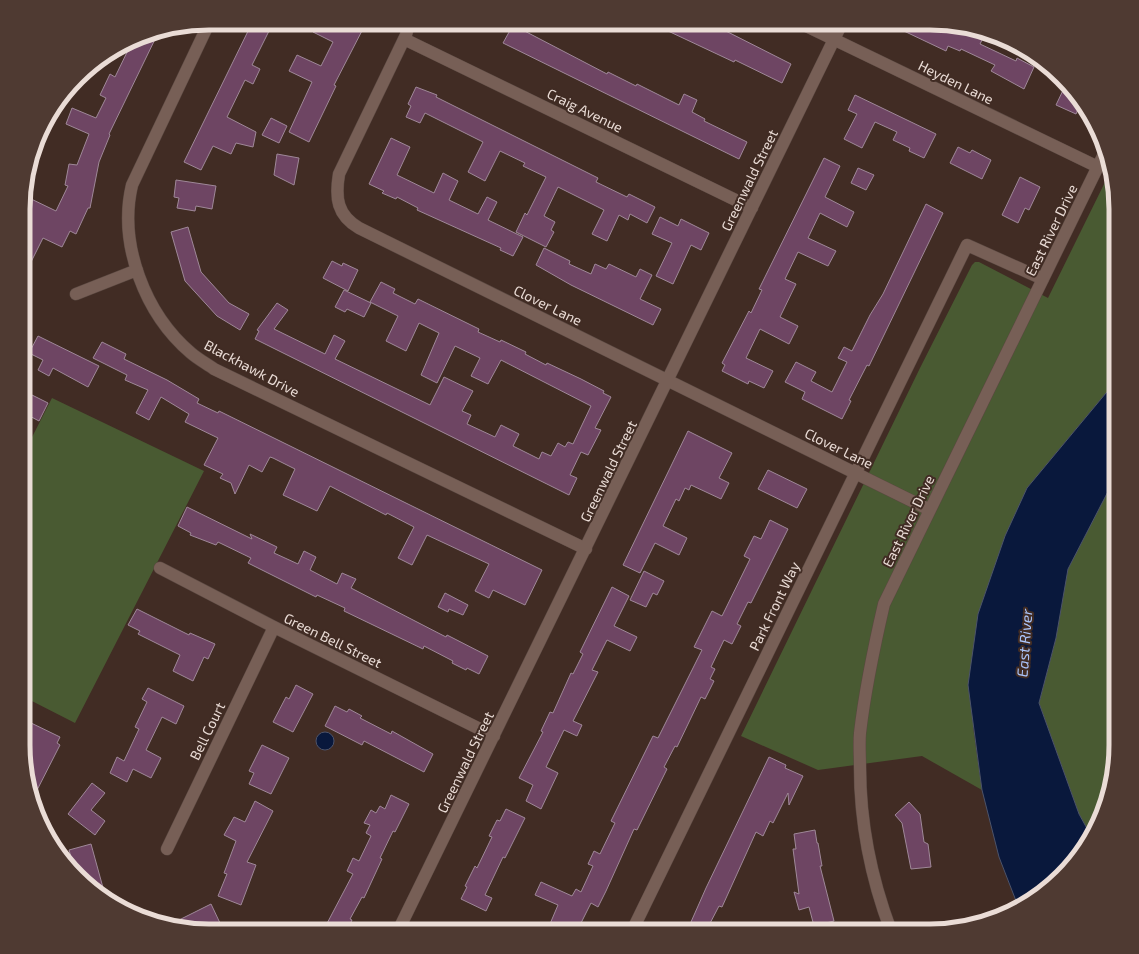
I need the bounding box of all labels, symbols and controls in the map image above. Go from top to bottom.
street label: Heyden Lane [916,56,996,108]
street label: Craig Avenue [544,84,626,136]
street label: Greenwald Street [717,126,781,234]
street label: East River Drive [1021,181,1081,279]
street label: Clover Lane [511,281,585,329]
street label: Blackhawk Drive [202,336,302,400]
street label: Greenwald Street [576,417,640,525]
street label: Clover Lane [802,424,876,472]
street label: East River Drive [878,472,938,570]
street label: Park Front Way [745,558,803,653]
water label: East River [1013,607,1035,678]
street label: Green Bell Street [281,609,385,671]
street label: Bell Court [186,699,228,763]
street label: Greenwald Street [433,708,497,816]

